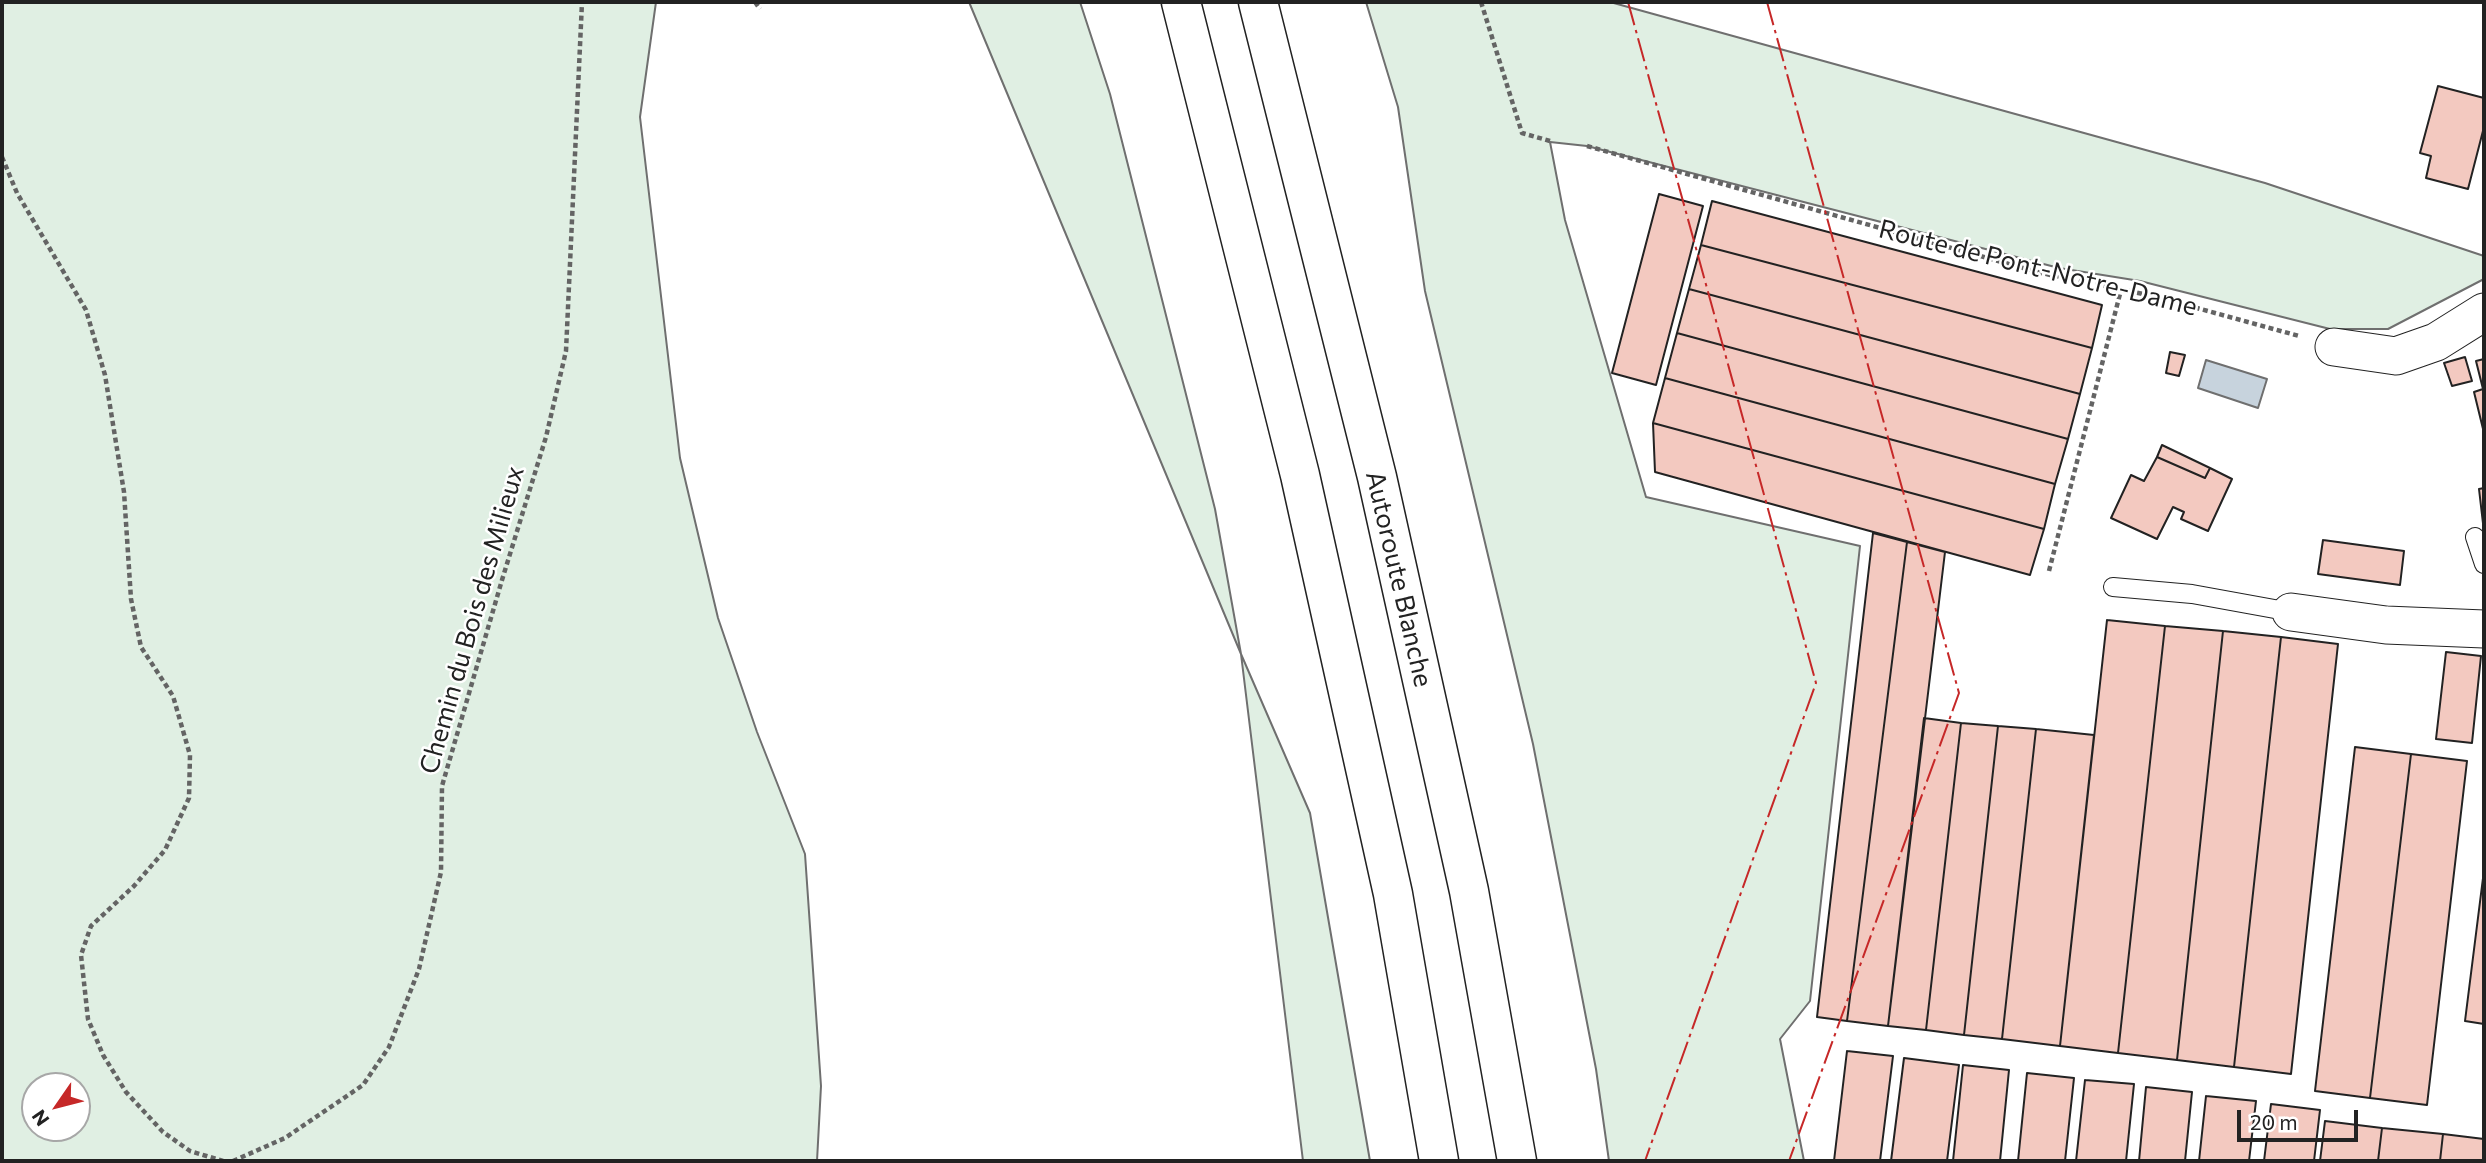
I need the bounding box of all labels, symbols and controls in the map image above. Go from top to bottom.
street label: Route de Pont-Notre-Dame [1876,213,2200,323]
street label: Chemin du Bois des Milieux [413,463,531,777]
street label: Autoroute Blanche [1359,468,1439,690]
north arrow [21,1072,91,1142]
scale bar [2241,1096,2362,1140]
text: N [27,1106,54,1131]
text: 20 m [2250,1109,2298,1134]

